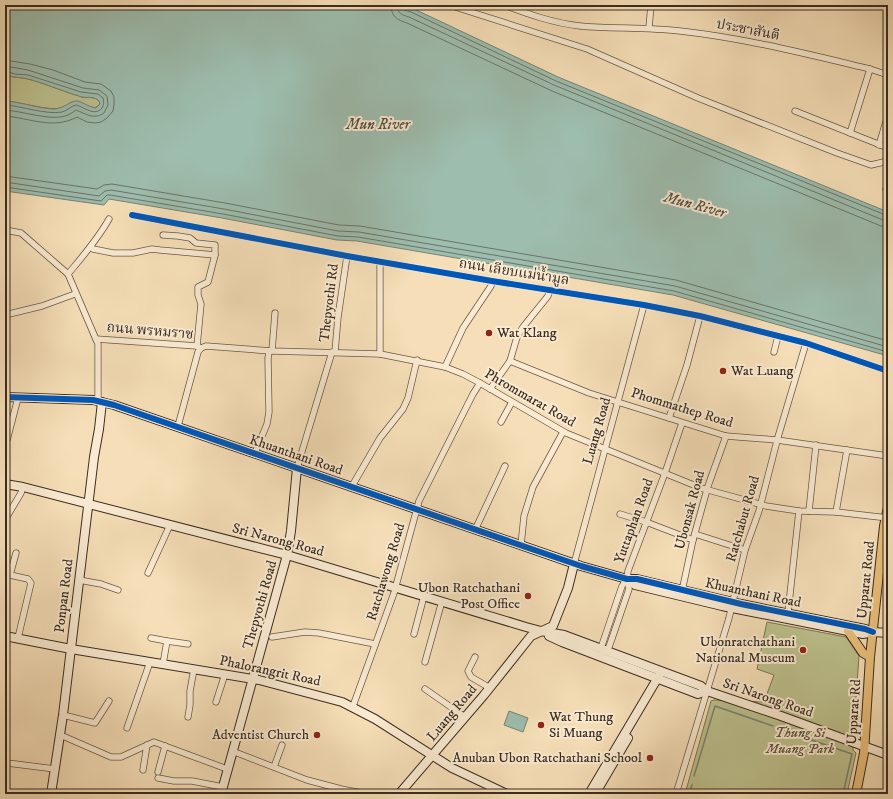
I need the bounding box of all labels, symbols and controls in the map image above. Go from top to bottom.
street label: ประชาสันติ [715,15,781,45]
water label: Mun River [345,115,411,134]
water label: Mun River [661,187,730,223]
street label: ถนน เลียบแม่น้ำมูล [457,252,571,290]
street label: Thepyothi Rd [315,263,343,343]
street label: ถนน พรหมราช [106,318,194,344]
place label: Wat Klang [496,324,557,342]
marker: Wat Klang [484,328,494,338]
place label: Wat Luang [730,362,794,380]
street label: Phrommarat Road [481,365,579,431]
marker: Wat Luang [718,366,728,376]
street label: Phommathep Road [629,384,735,432]
street label: Luang Road [579,395,615,467]
street label: Khuanthani Road [247,431,345,479]
street label: Ubonsak Road [671,469,709,551]
street label: Ratchabut Road [722,474,764,564]
street label: Yuttaphan Road [610,476,658,566]
street label: Sri Narong Road [230,519,326,561]
street label: Ratchawong Road [363,521,409,623]
street label: Upparat Road [853,540,879,620]
street label: Ponpan Road [51,558,77,634]
street label: Thepyothi Road [239,559,281,651]
street label: Khuanthani Road [703,574,803,612]
place label: Ubon Ratchathani Post Office [418,579,520,613]
marker: Ubon Ratchathani Post Office [523,591,533,601]
place label: Ubonratchathani National Museum [695,633,795,667]
marker: Ubonratchathani National Museum [798,645,808,655]
street label: Phalorangrit Road [218,652,322,690]
street label: Sri Narong Road [720,674,816,722]
street label: Upparat Rd [843,679,865,745]
street label: Luang Road [423,681,481,745]
place label: Wat Thung Si Muang [548,708,613,742]
marker: Wat Thung Si Muang [536,720,546,730]
park label: Thung Si Muang Park [765,724,834,758]
place label: Adventist Church [212,726,310,744]
marker: Adventist Church [312,730,322,740]
place label: Anuban Ubon Ratchathani School [453,749,643,767]
marker: Anuban Ubon Ratchathani School [645,753,655,763]

